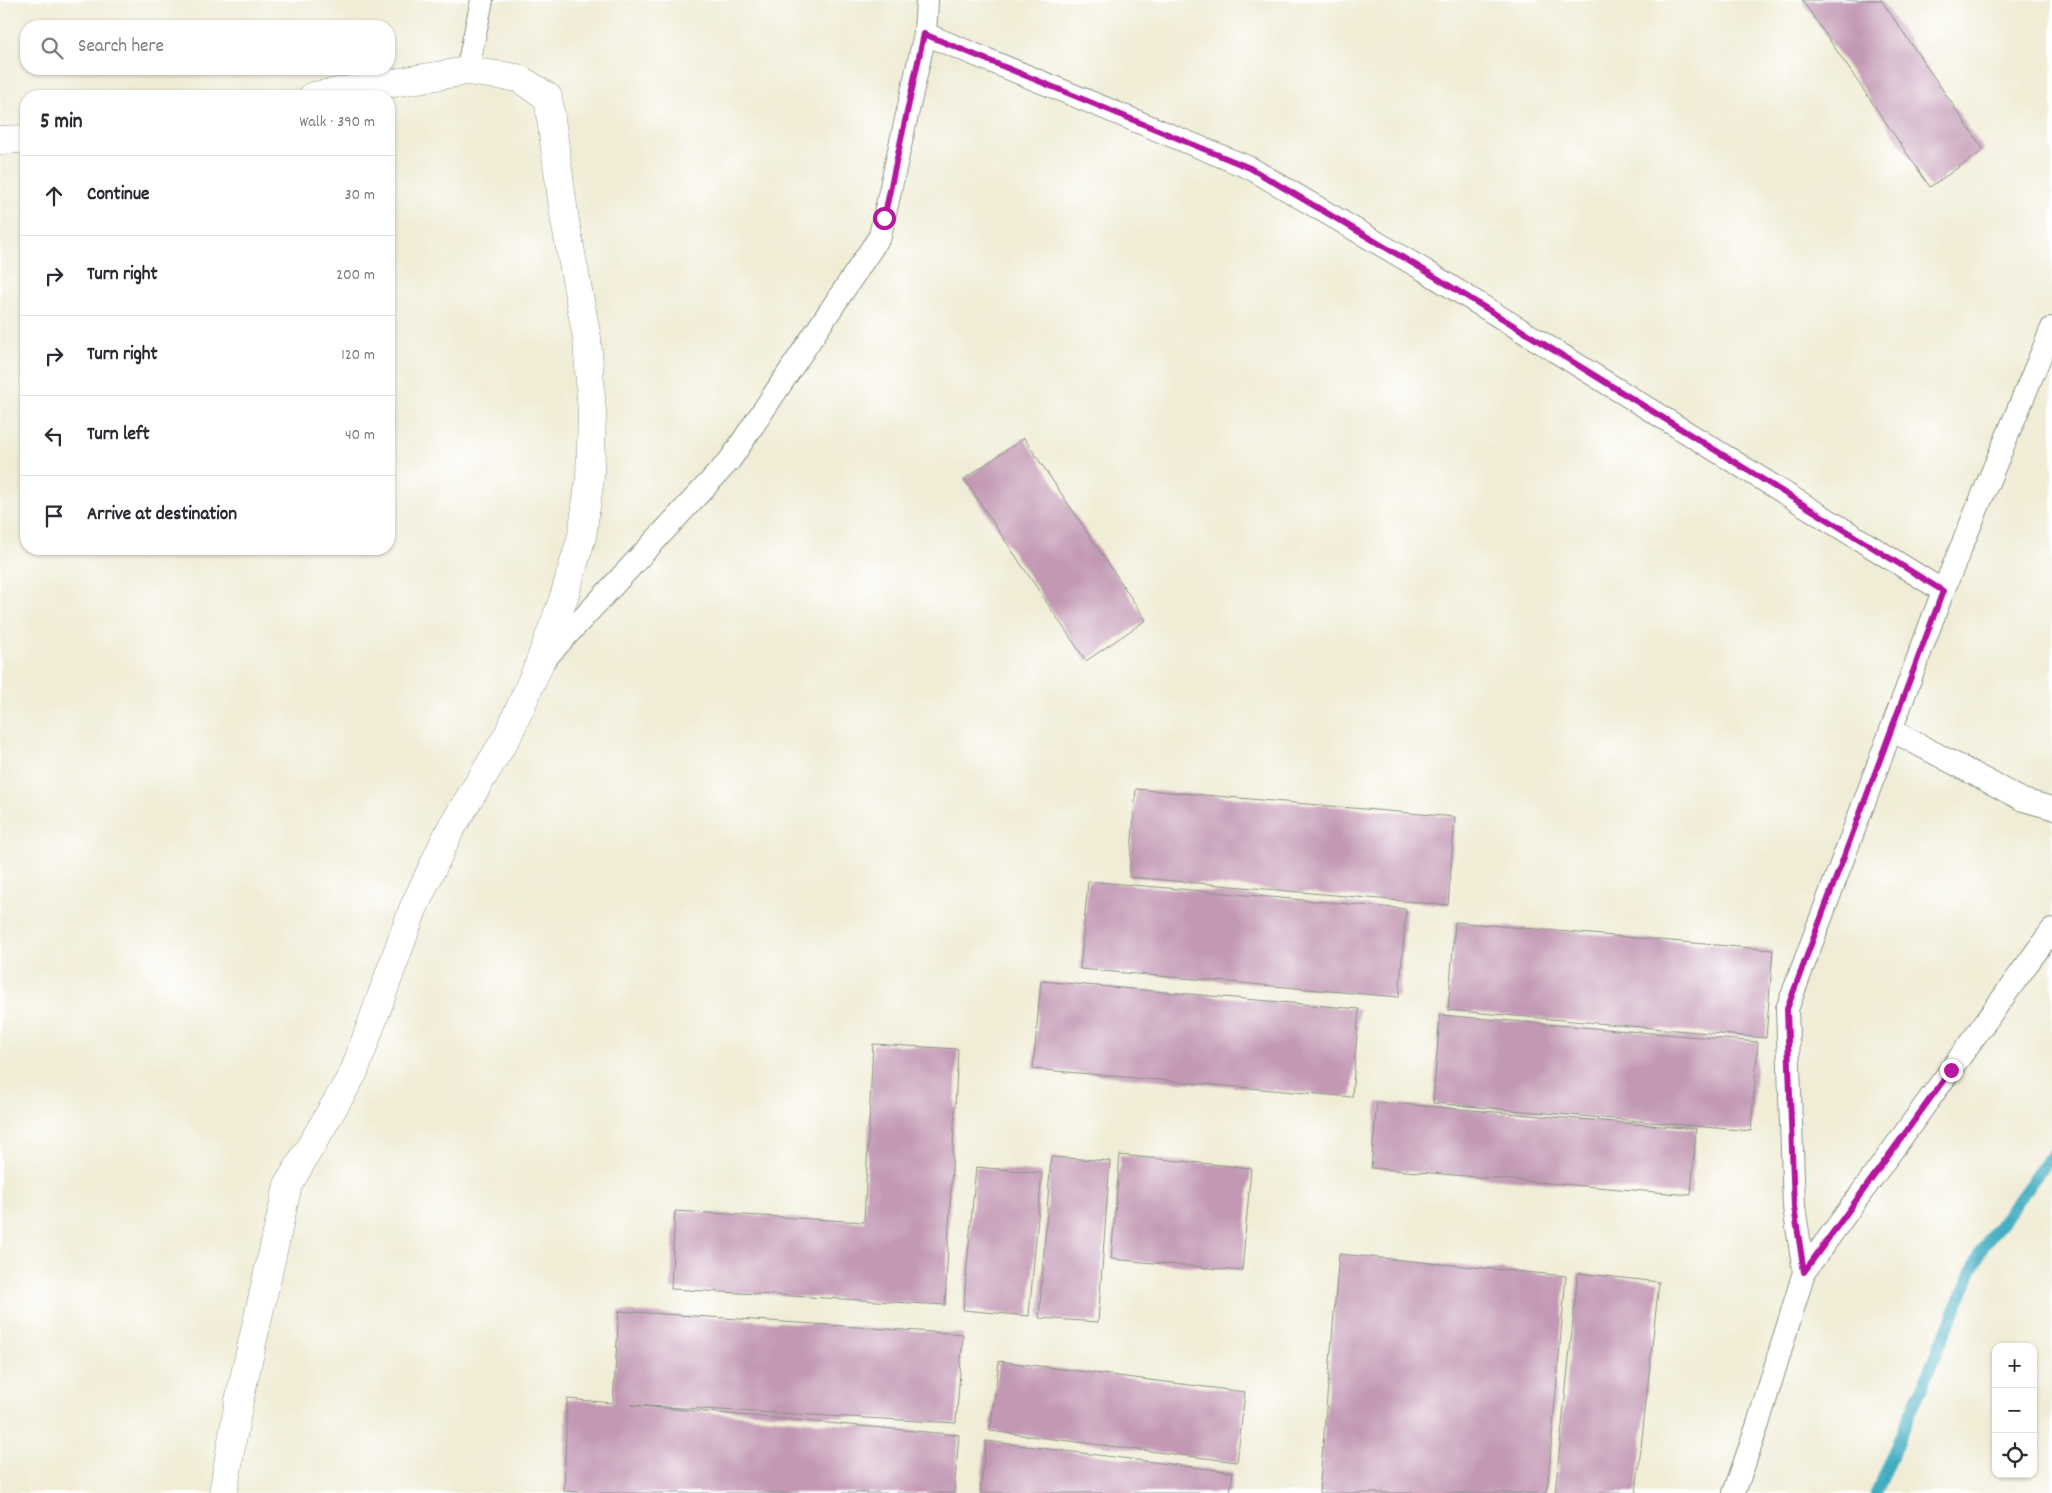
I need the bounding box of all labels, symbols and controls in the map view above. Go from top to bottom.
search box [20,20,395,75]
icon: search [38,34,66,62]
text: Search here [78,34,164,61]
text: 5 min [40,108,83,138]
text: Walk · 390 m [299,111,375,134]
icon: ahead [40,182,68,210]
text: Continue [87,182,149,209]
text: 30 m [345,184,375,207]
route start [873,207,896,230]
icon: right [40,262,68,290]
text: Turn right [87,262,158,289]
text: 200 m [336,264,375,287]
icon: right [40,342,68,370]
text: Turn right [87,342,158,369]
text: 120 m [341,344,375,367]
icon: left [40,422,68,450]
text: Turn left [87,422,150,449]
text: 40 m [345,424,375,447]
icon: arrive [40,502,68,530]
text: Arrive at destination [87,502,237,529]
route end [1940,1059,1963,1082]
map controls [1992,1343,2037,1478]
button: + [1992,1343,2037,1388]
button: − [1992,1388,2037,1433]
button: locate [1992,1433,2037,1478]

